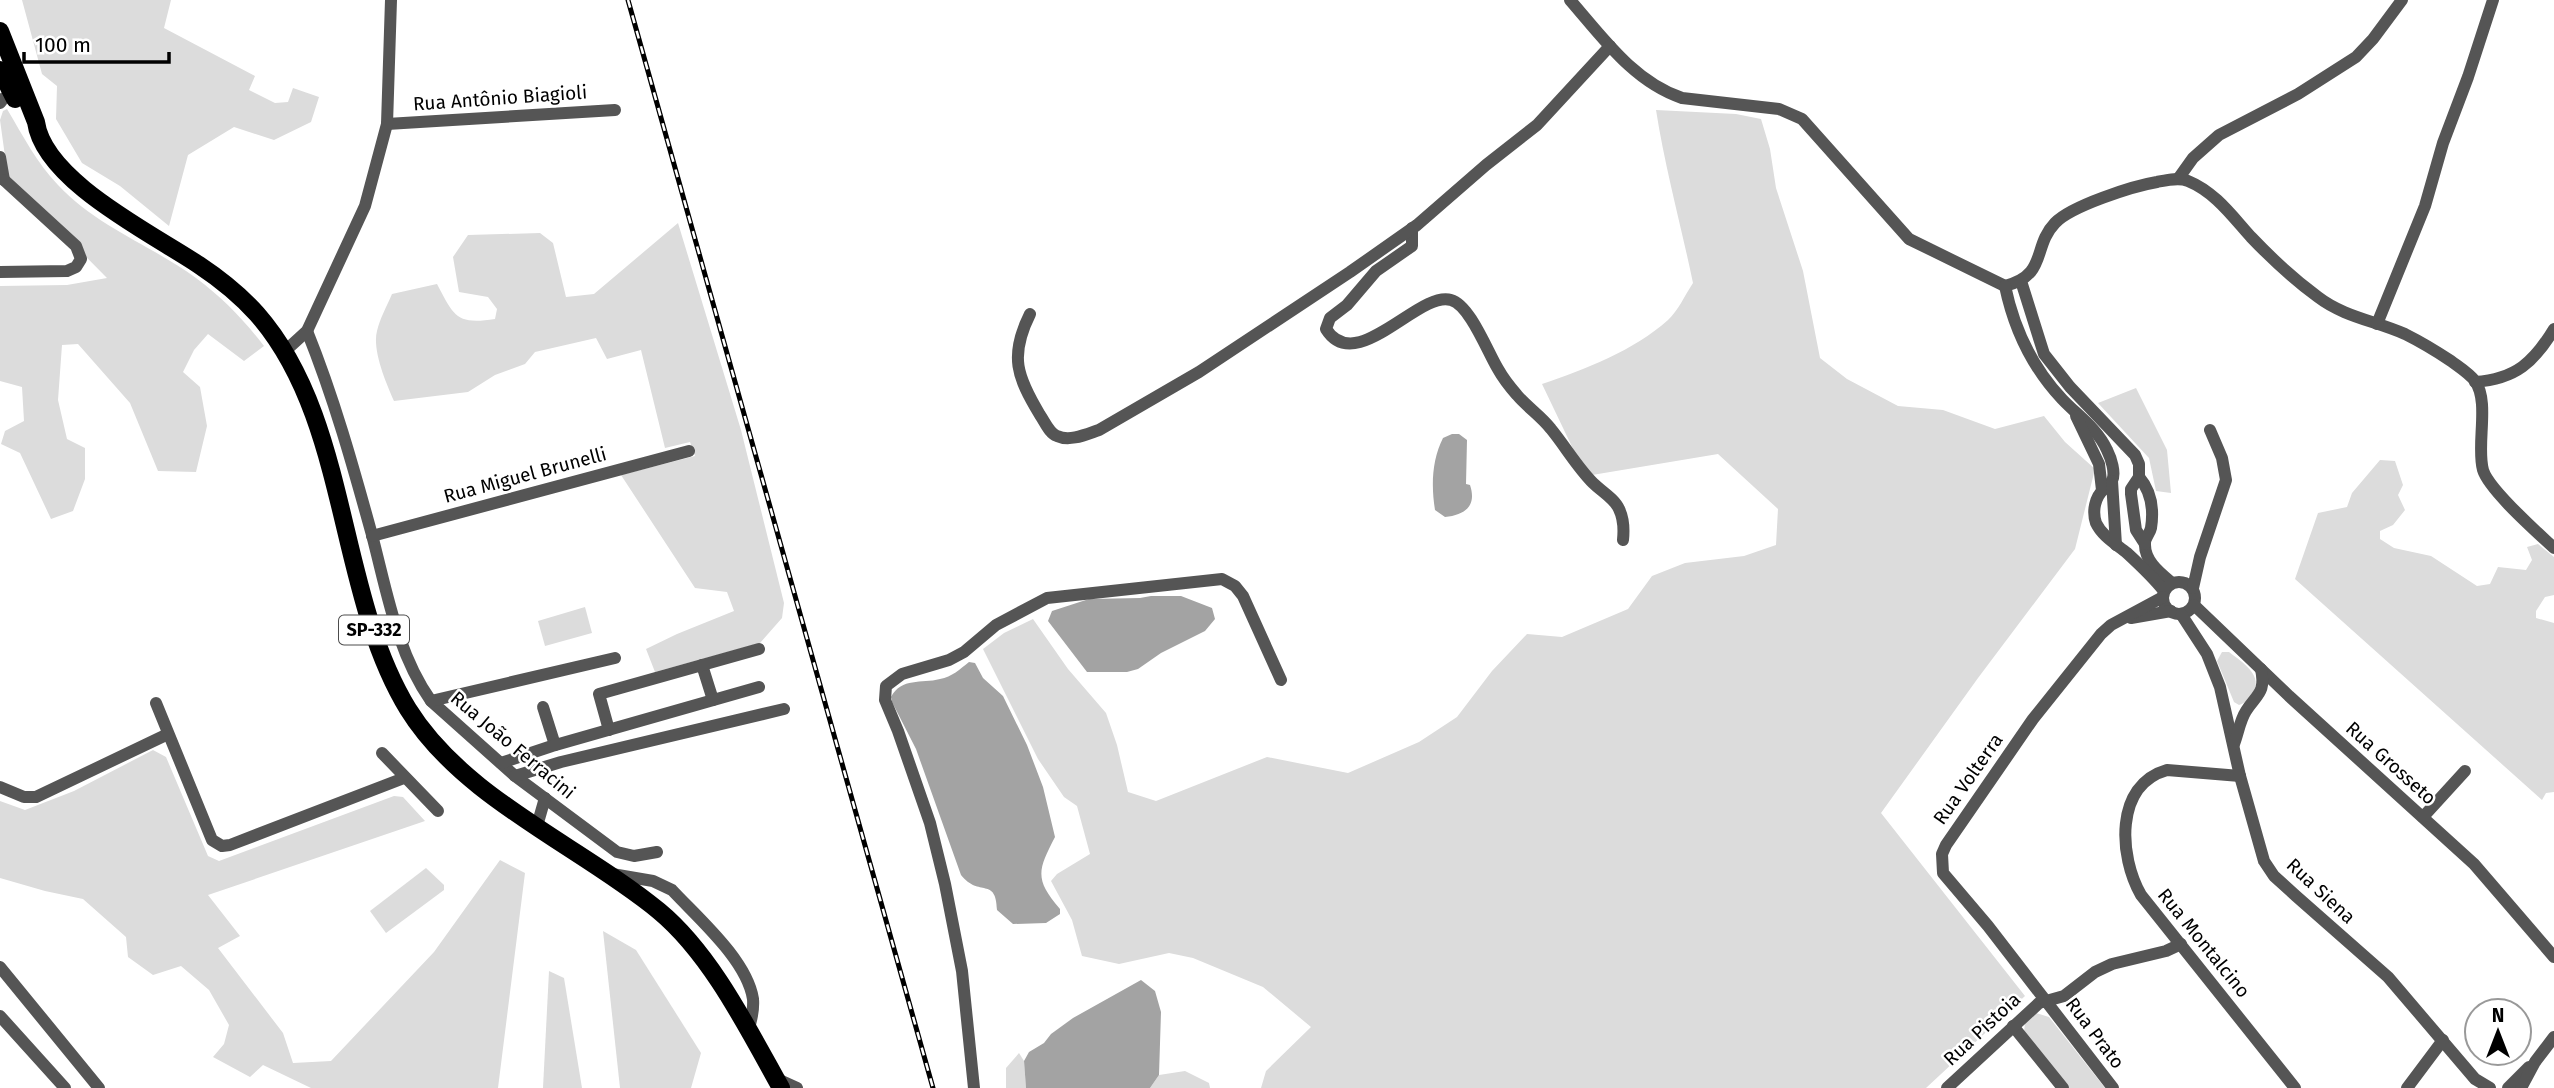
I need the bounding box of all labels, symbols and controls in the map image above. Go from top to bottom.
scale bar [24,21,170,65]
text: 100 m [35,32,91,58]
street label: Rua Antônio Biagioli [412,80,588,116]
street label: Rua Miguel Brunelli [441,442,609,508]
road number: SP-332 [339,616,409,644]
street label: Rua João Ferracini [446,686,580,804]
street label: Rua Grosseto [2341,717,2441,809]
street label: Rua Volterra [1928,729,2008,829]
street label: Rua Siena [2282,853,2360,929]
street label: Rua Montalcino [2153,884,2255,1002]
street label: Rua Pistoia [1939,988,2025,1070]
street label: Rua Prato [2061,993,2129,1073]
north arrow [2463,997,2533,1067]
text: N [2492,1004,2504,1027]

